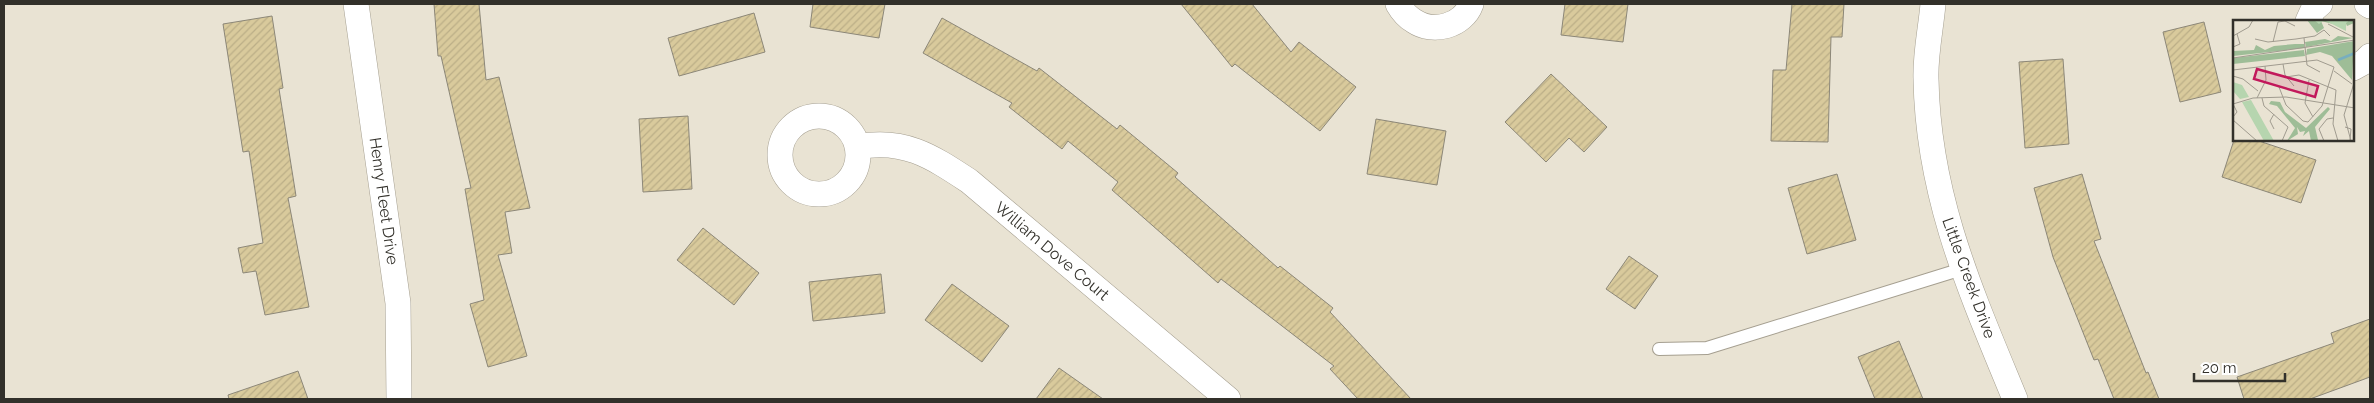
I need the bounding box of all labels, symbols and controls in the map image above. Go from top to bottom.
inset map [2233,20,2354,141]
street label: Henry Fleet Drive [366,136,402,266]
street label: William Dove Court [991,198,1113,305]
street label: Little Creek Drive [1938,215,2000,341]
scale bar [2194,350,2285,382]
text: 20 m [2202,359,2237,377]

